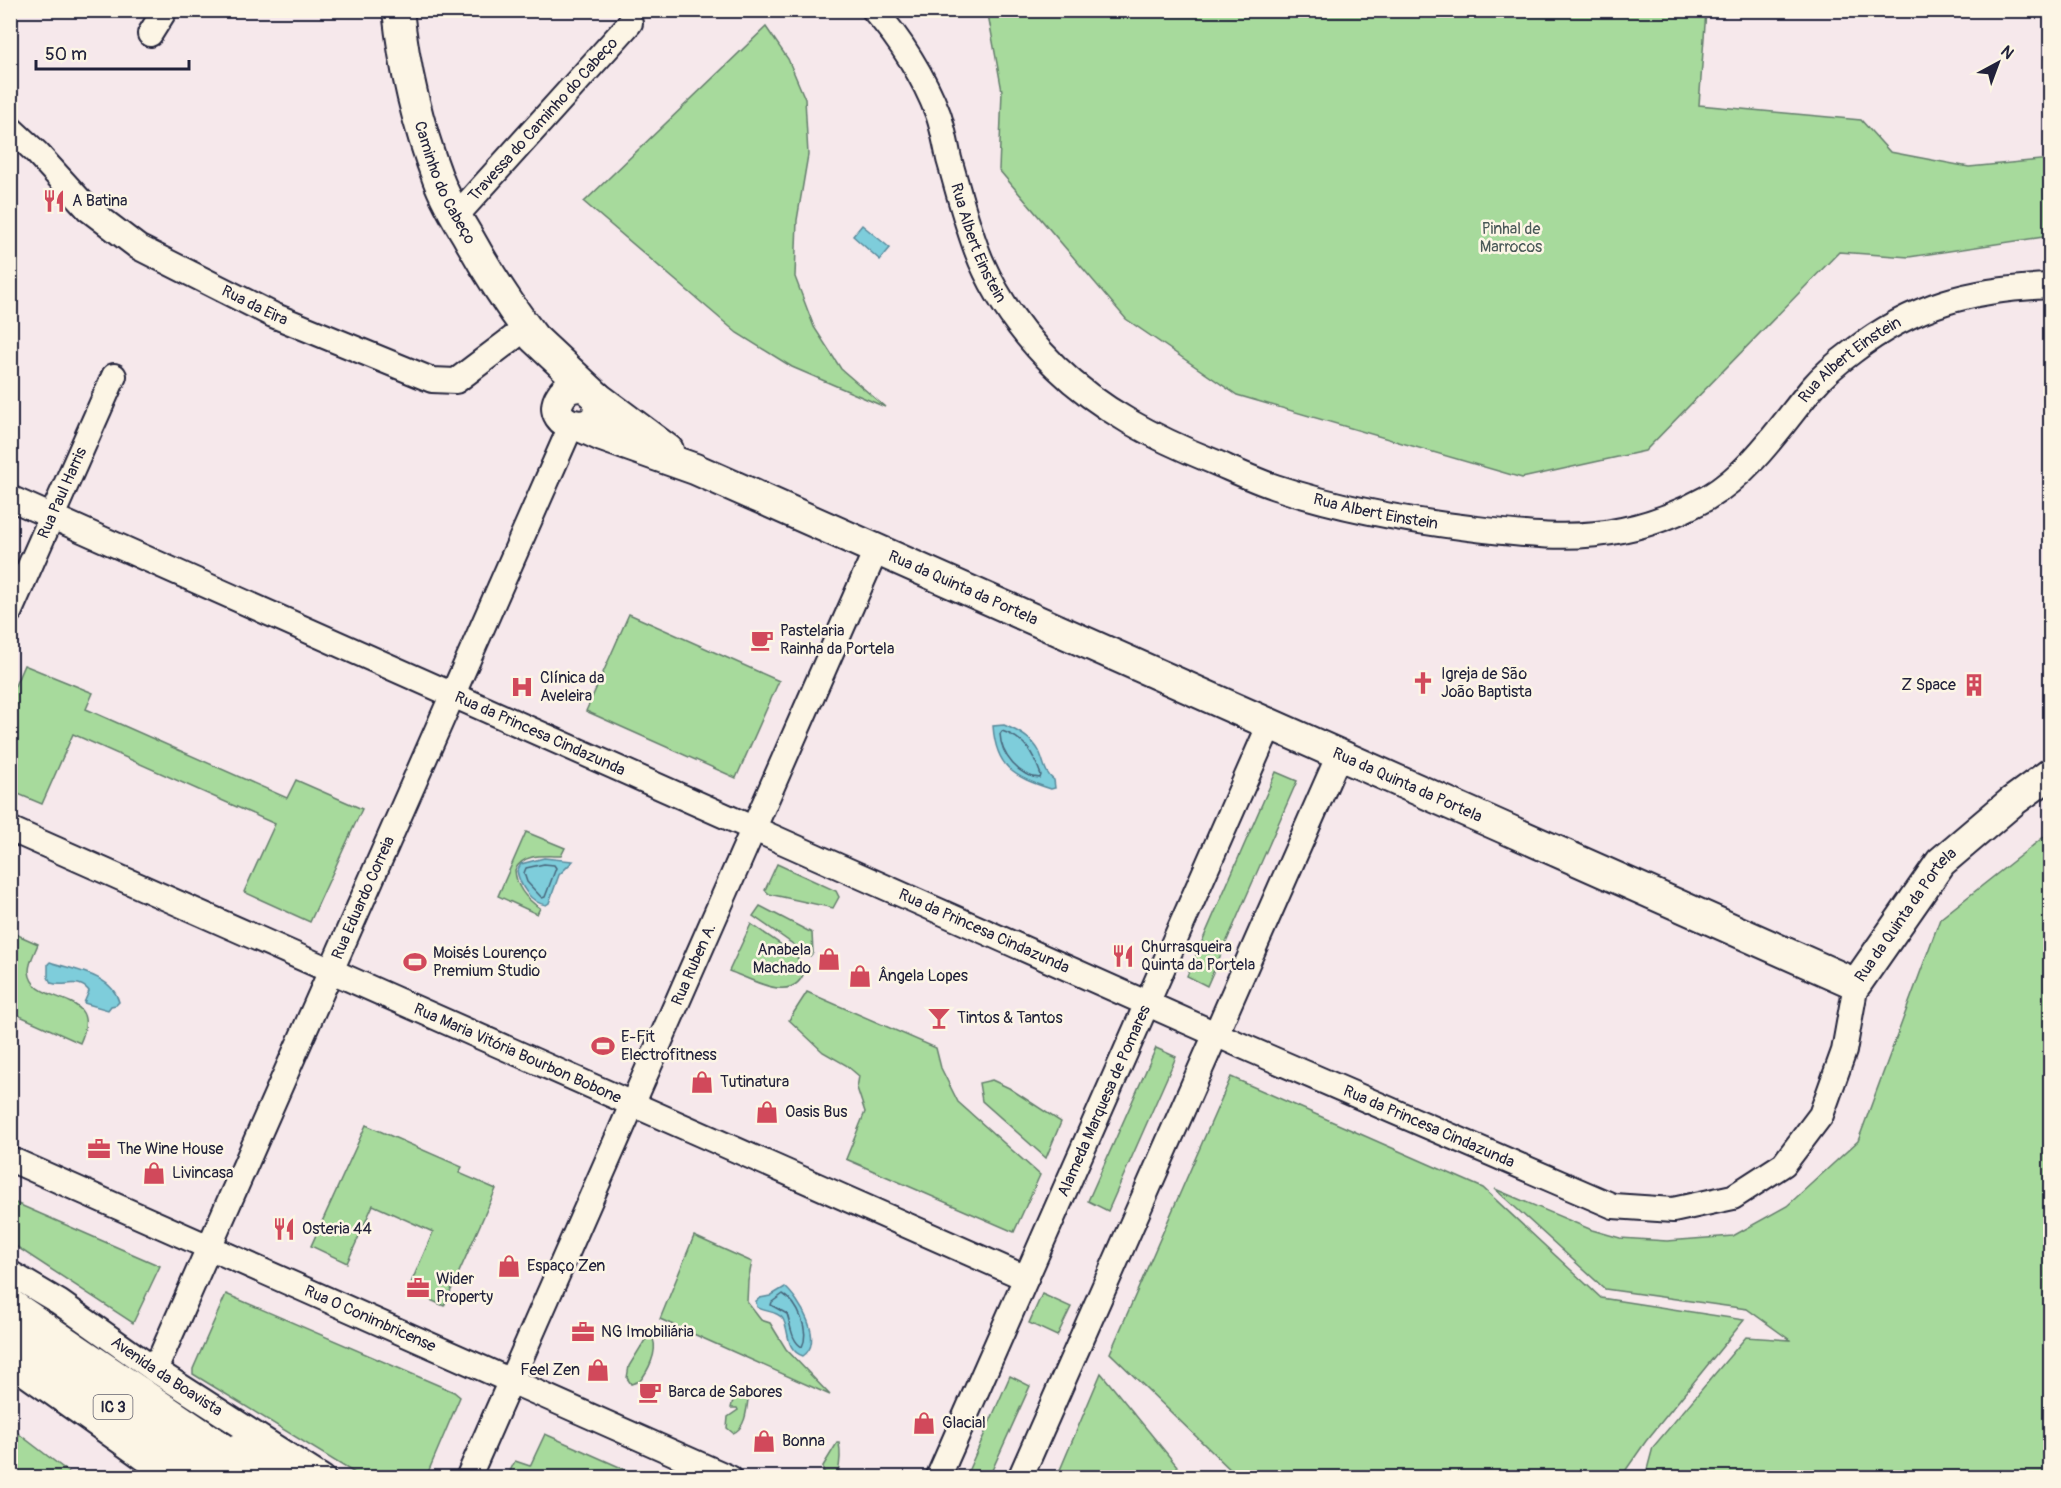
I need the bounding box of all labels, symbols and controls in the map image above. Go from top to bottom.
scale bar [36,33,189,71]
street label: Travessa do Caminho do Cabeço [464,33,622,206]
north arrow [1968,33,2028,93]
text: N [1997,41,2018,64]
text: 50 m [45,43,87,66]
street label: Caminho do Cabeço [410,119,480,248]
street label: Rua Albert Einstein [946,181,1011,306]
restaurant icon: A Batina [41,188,67,214]
place label: A Batina [72,191,128,211]
park label: Pinhal de Marrocos [1480,219,1542,257]
street label: Rua da Eira [218,281,291,330]
street label: Rua Albert Einstein [1794,312,1905,407]
street label: Rua Paul Harris [33,444,91,542]
street label: Rua Albert Einstein [1311,489,1439,534]
street label: Rua da Quinta da Portela [885,546,1041,630]
place label: Pastelaria Rainha da Portela [780,621,894,659]
cafe icon: Pastelaria Rainha da Portela [749,627,775,653]
place label: Igreja de São João Baptista [1441,664,1532,702]
place label: Clínica da Aveleira [540,668,604,706]
church icon: Igreja de São João Baptista [1410,670,1436,696]
building icon: Z Space [1961,672,1987,698]
hospital icon: Clínica da Aveleira [509,674,535,700]
place label: Z Space [1901,675,1956,695]
street label: Rua da Princesa Cindazunda [451,687,629,780]
street label: Rua da Quinta da Portela [1330,743,1485,827]
street label: Rua Eduardo Correia [327,833,399,963]
street label: Rua da Quinta da Portela [1850,843,1961,986]
street label: Rua da Princesa Cindazunda [896,884,1073,978]
street label: Rua Ruben A. [667,920,721,1009]
place label: Churrasqueira Quinta da Portela [1141,937,1255,975]
place label: Anabela Machado [753,940,811,978]
place label: Moisés Lourenço Premium Studio [433,943,547,981]
restaurant icon: Churrasqueira Quinta da Portela [1110,943,1136,969]
shop icon: Anabela Machado [816,946,842,972]
sports icon: Moisés Lourenço Premium Studio [402,949,428,975]
shop icon: Ângela Lopes [847,963,873,989]
place label: Ângela Lopes [878,966,968,986]
street label: Rua Maria Vitória Bourbon Bobone [411,999,625,1108]
street label: Alameda Marquesa de Pomares [1053,1002,1155,1200]
bar icon: Tintos & Tantos [926,1005,952,1031]
place label: Tintos & Tantos [957,1008,1063,1028]
place label: E-Fit Electrofitness [621,1027,717,1065]
sports icon: E-Fit Electrofitness [590,1033,616,1059]
shop icon: Tutinatura [689,1069,715,1095]
place label: Tutinatura [720,1072,789,1092]
street label: Rua da Princesa Cindazunda [1340,1081,1518,1172]
shop icon: Oasis Bus [754,1099,780,1125]
place label: Oasis Bus [785,1102,847,1122]
office icon: The Wine House [86,1136,112,1162]
place label: The Wine House [117,1139,223,1159]
shop icon: Livincasa [141,1160,167,1186]
place label: Livincasa [172,1163,233,1183]
restaurant icon: Osteria 44 [271,1216,297,1242]
place label: Osteria 44 [302,1219,372,1239]
shop icon: Espaço Zen [496,1253,522,1279]
place label: Espaço Zen [527,1256,605,1276]
place label: Wider Property [436,1269,493,1307]
office icon: Wider Property [405,1275,431,1301]
street label: Rua O Conimbricense [301,1281,439,1357]
office icon: NG Imobiliária [570,1319,596,1345]
place label: NG Imobiliária [601,1322,694,1342]
street label: Avenida da Boavista [107,1332,226,1421]
shop icon: Feel Zen [585,1357,611,1383]
place label: Feel Zen [520,1360,580,1380]
cafe icon: Barca de Sabores [637,1379,663,1405]
place label: Barca de Sabores [668,1382,782,1402]
road number: IC 3 [94,1395,132,1419]
shop icon: Glacial [911,1410,937,1436]
place label: Glacial [942,1413,986,1433]
shop icon: Bonna [751,1428,777,1454]
place label: Bonna [782,1431,825,1451]

